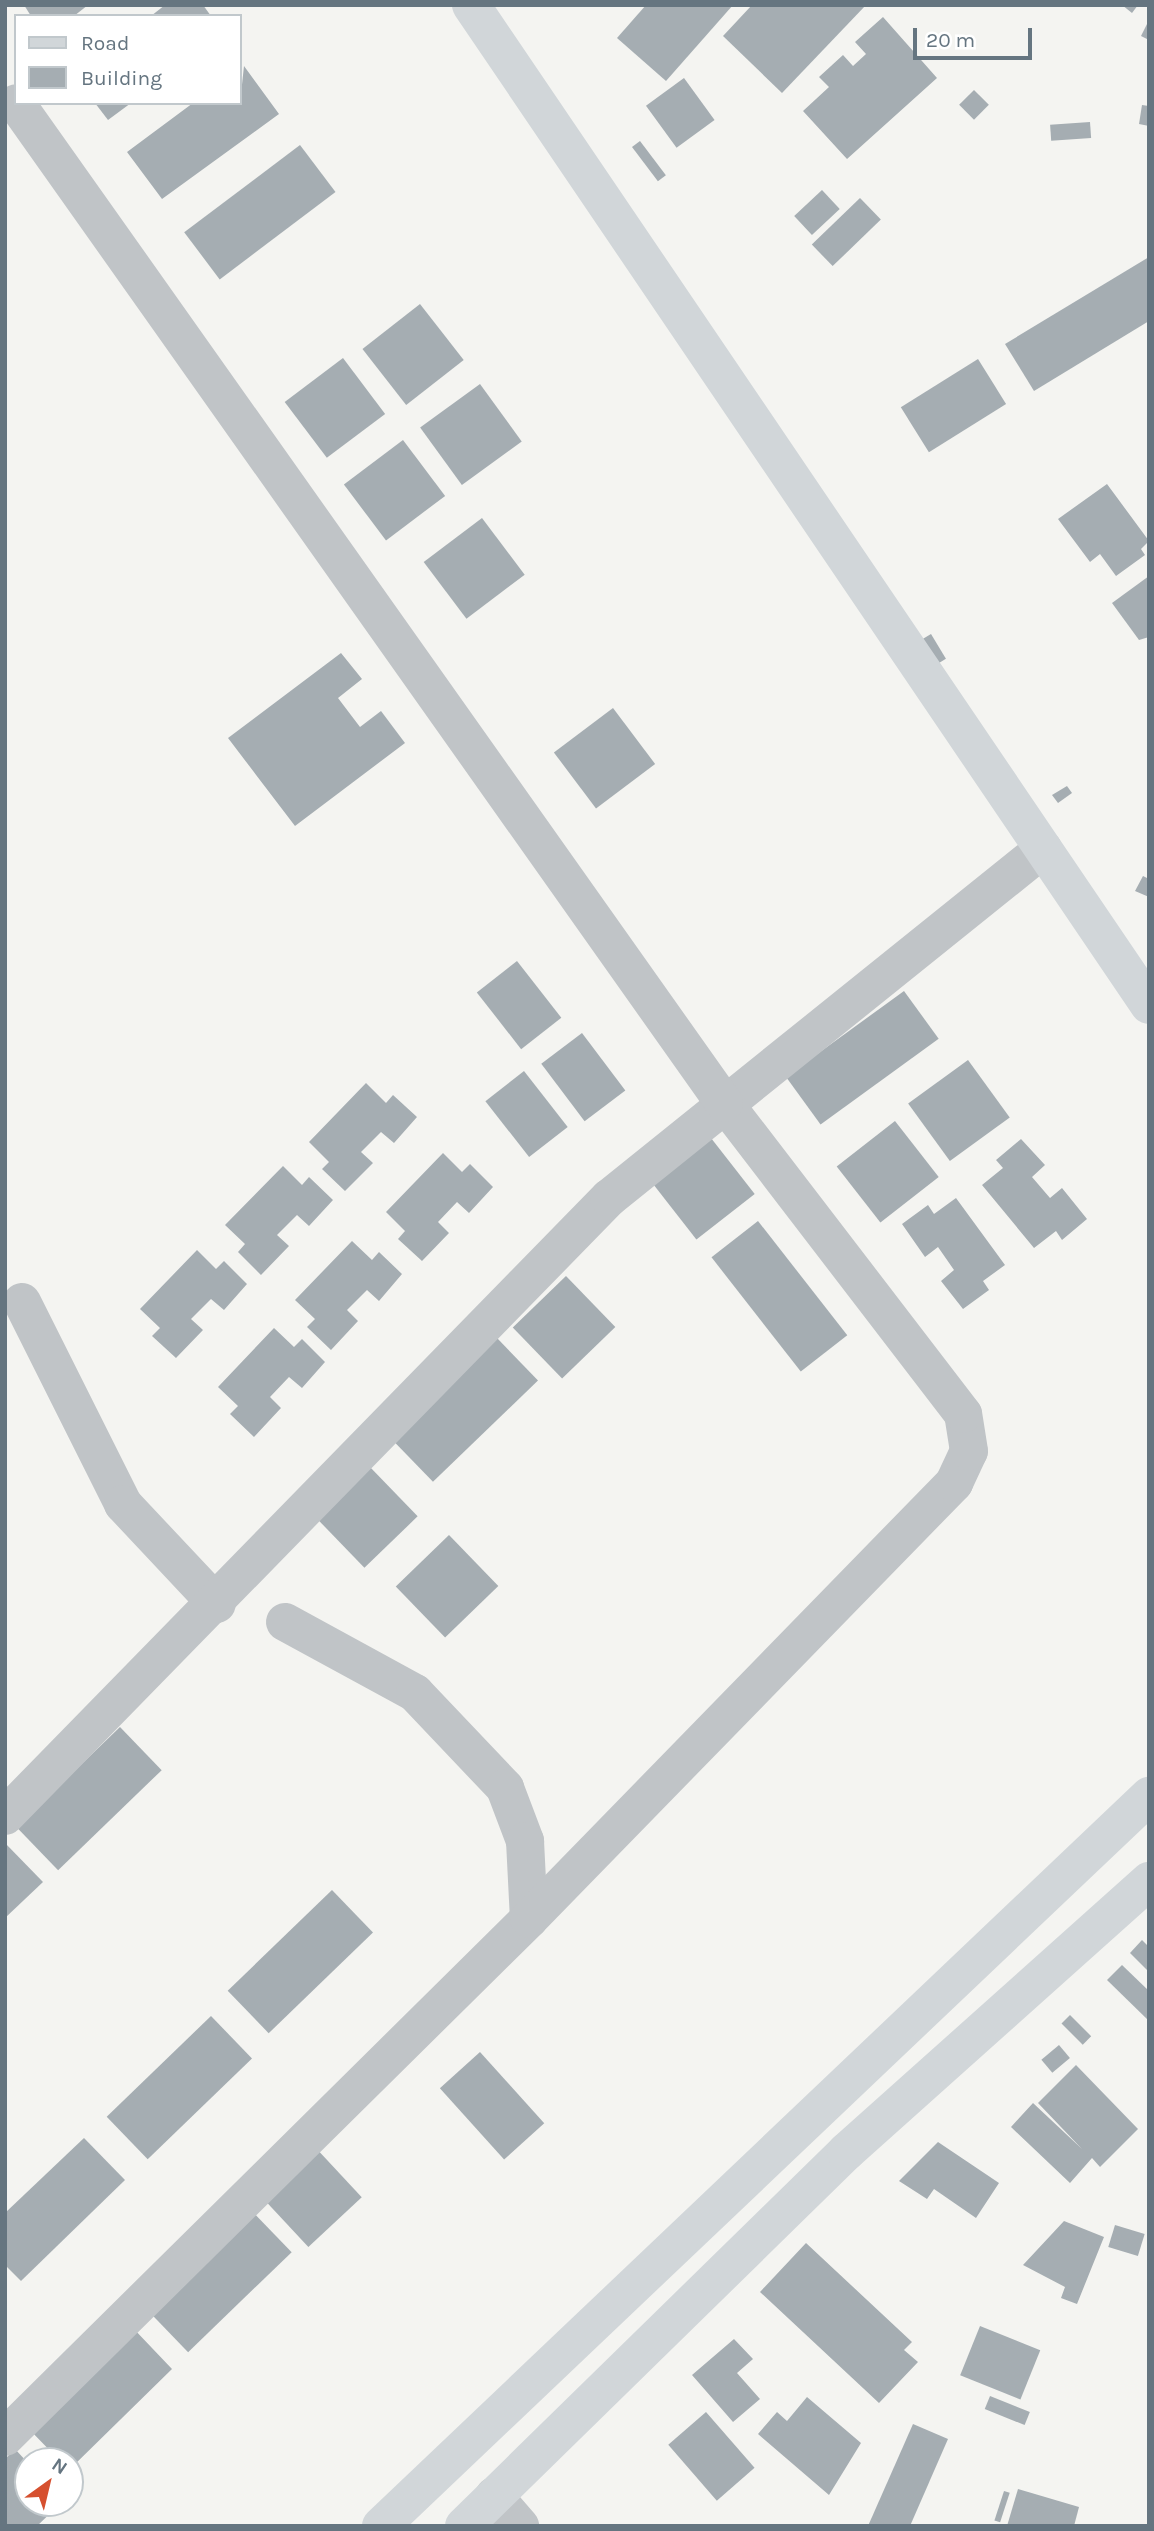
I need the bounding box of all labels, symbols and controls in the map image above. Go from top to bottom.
legend [14,14,242,105]
scale bar [916,14,1035,58]
text: 20 m [926,28,975,52]
text: Road [81,31,129,55]
text: Building [81,66,162,90]
north arrow [14,2447,84,2517]
text: N [48,2453,71,2479]

